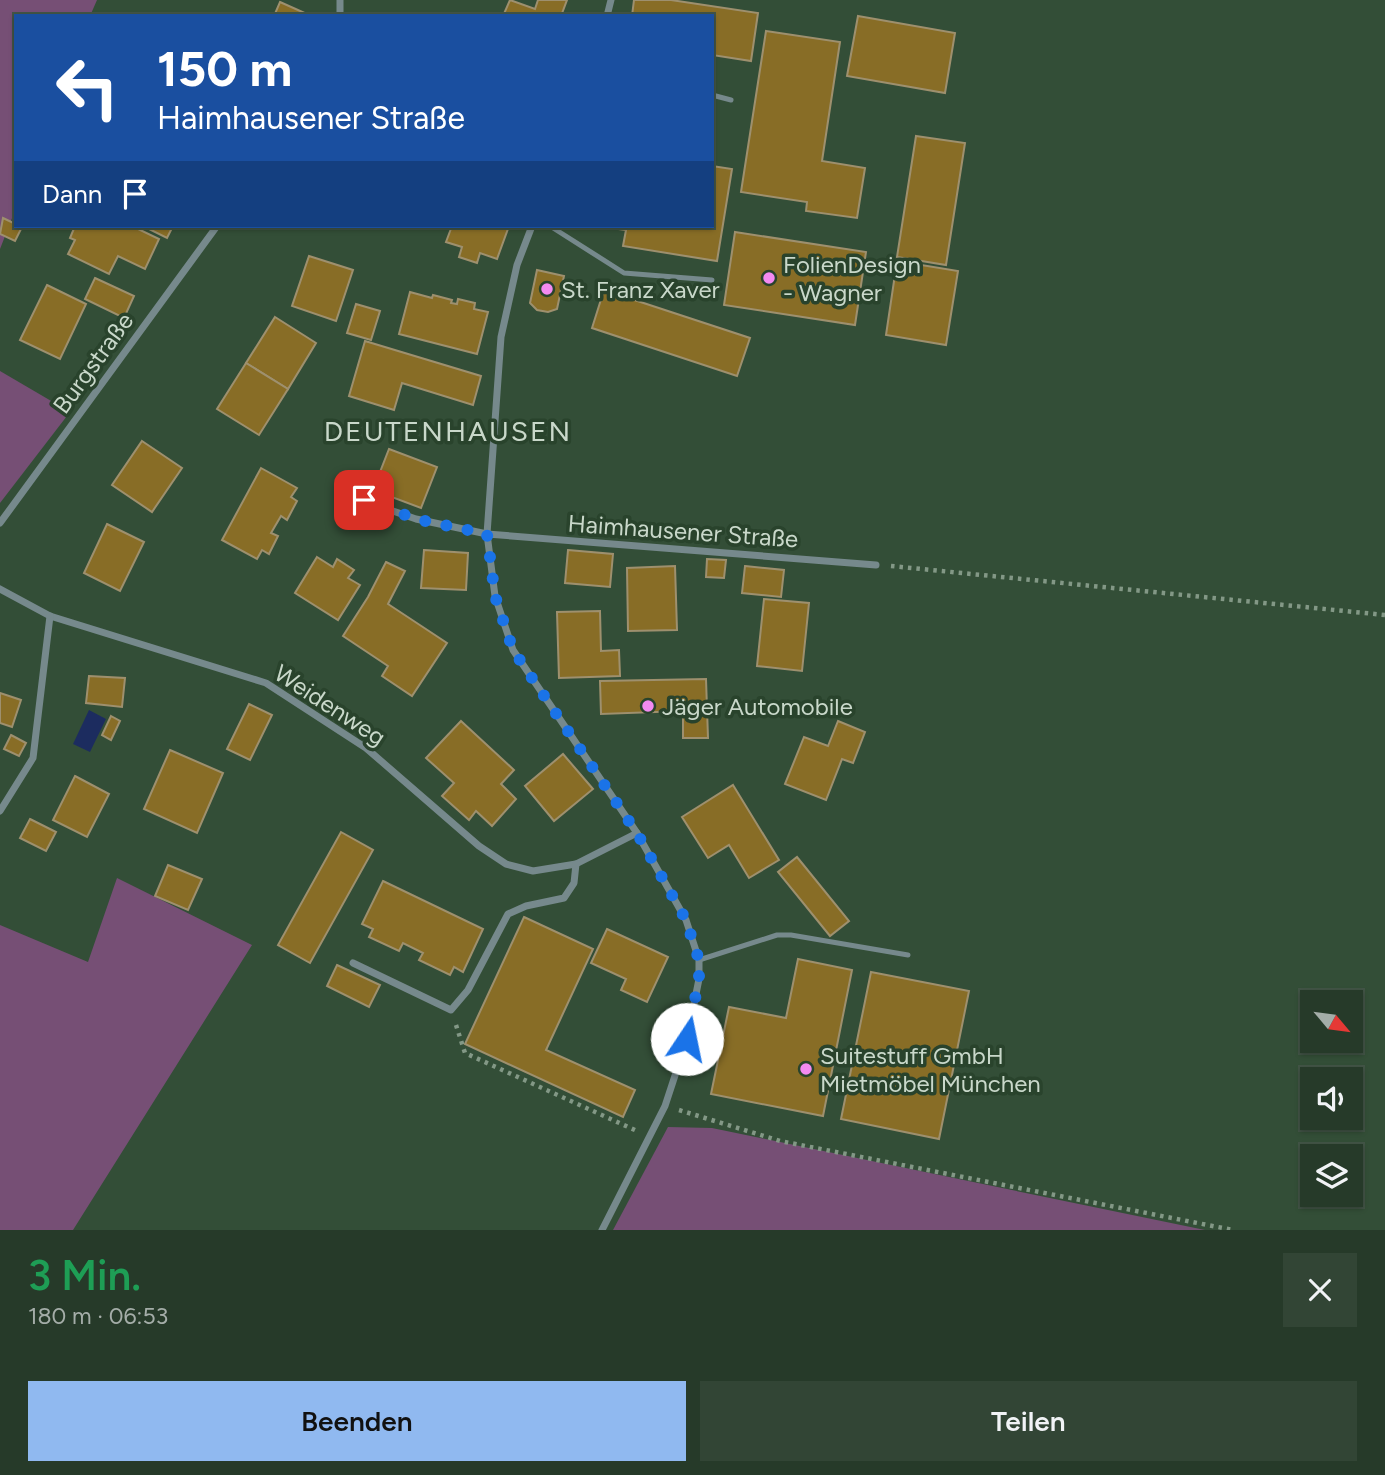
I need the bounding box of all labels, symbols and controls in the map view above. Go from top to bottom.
text: 150 m [157,39,292,98]
icon: left [42,42,133,133]
text: Haimhausener Straße [157,99,465,137]
icon: arrive [116,175,154,213]
text: Dann [42,178,102,210]
place label: FolienDesign - Wagner [783,250,921,307]
marker: FolienDesign - Wagner [761,270,777,286]
place label: St. Franz Xaver [561,275,720,304]
marker: St. Franz Xaver [539,281,555,297]
street label: Burgstraße [47,307,139,419]
district label: DEUTENHAUSEN [324,414,572,448]
pin [334,470,394,530]
icon: arrive [345,481,383,519]
street label: Haimhausener Straße [567,508,799,554]
street label: Weidenweg [269,658,391,752]
place label: Jäger Automobile [662,692,853,721]
marker: Jäger Automobile [640,698,656,714]
north arrow [1300,990,1363,1054]
map controls [1300,990,1363,1207]
position arrow [650,1002,724,1076]
place label: Suitestuff GmbH Mietmöbel München [820,1041,1041,1098]
marker: Suitestuff GmbH Mietmöbel München [798,1061,814,1077]
button: sound [1300,1067,1363,1130]
button: layers [1300,1144,1363,1207]
text: 3 Min. [28,1250,141,1301]
button: close [1283,1253,1357,1327]
text: 180 m · 06:53 [28,1302,168,1330]
button: Beenden [28,1381,686,1461]
button: Teilen [700,1381,1357,1461]

